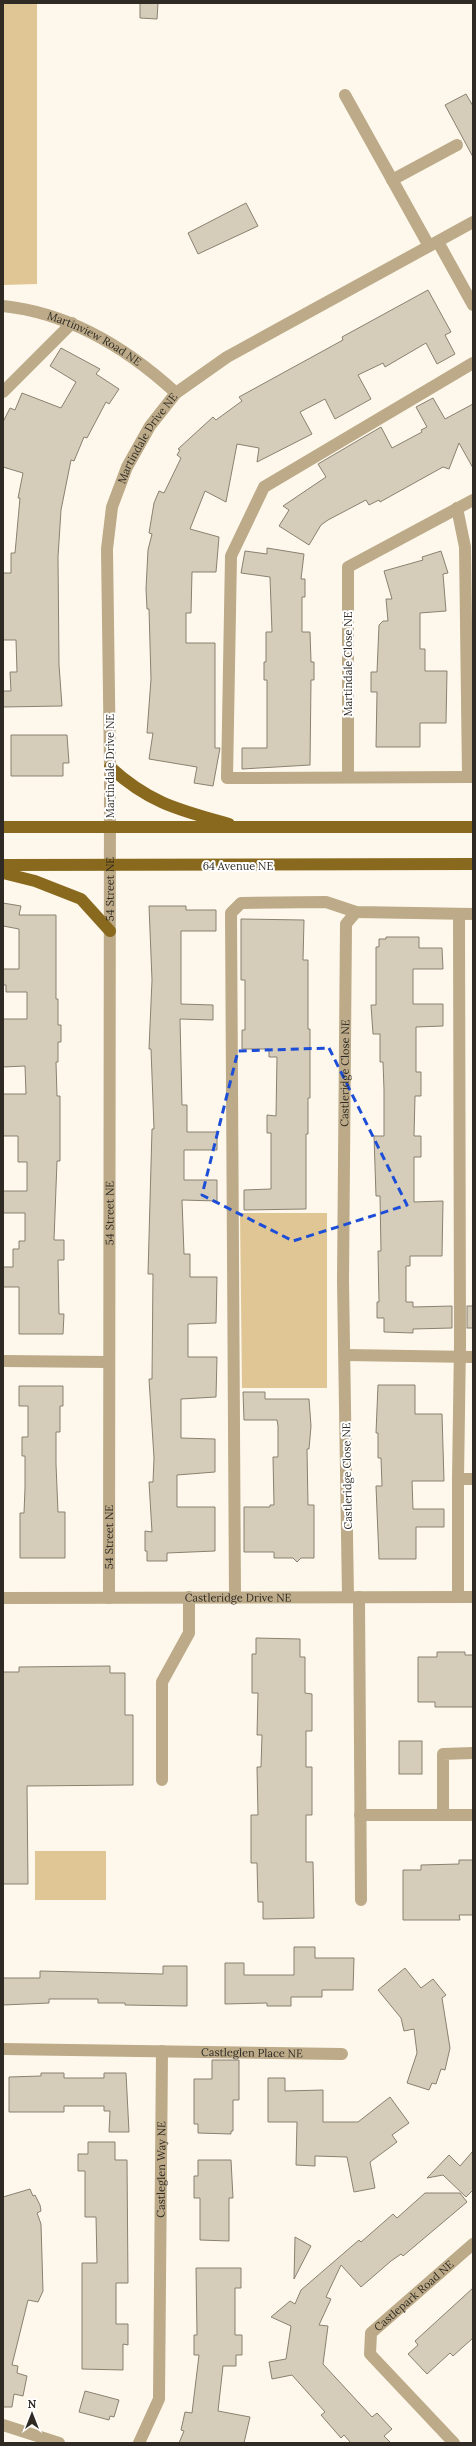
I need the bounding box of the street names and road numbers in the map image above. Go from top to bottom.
street label: Martinview Road NE [46,308,144,369]
street label: Martindale Drive NE [114,390,180,486]
street label: Martindale Close NE [341,611,355,717]
street label: Martindale Drive NE [103,714,117,818]
street label: 54 Street NE [103,857,117,921]
street label: 64 Avenue NE [203,859,273,873]
street label: Castleridge Close NE [337,1019,352,1127]
street label: 54 Street NE [102,1181,117,1245]
street label: Castleridge Close NE [339,1422,355,1530]
street label: 54 Street NE [102,1505,116,1569]
street label: Castleridge Drive NE [185,1590,292,1605]
street label: Castleglen Place NE [201,2045,303,2060]
street label: Castleglen Way NE [154,2121,168,2218]
street label: Castlepark Road NE [371,2257,457,2334]

